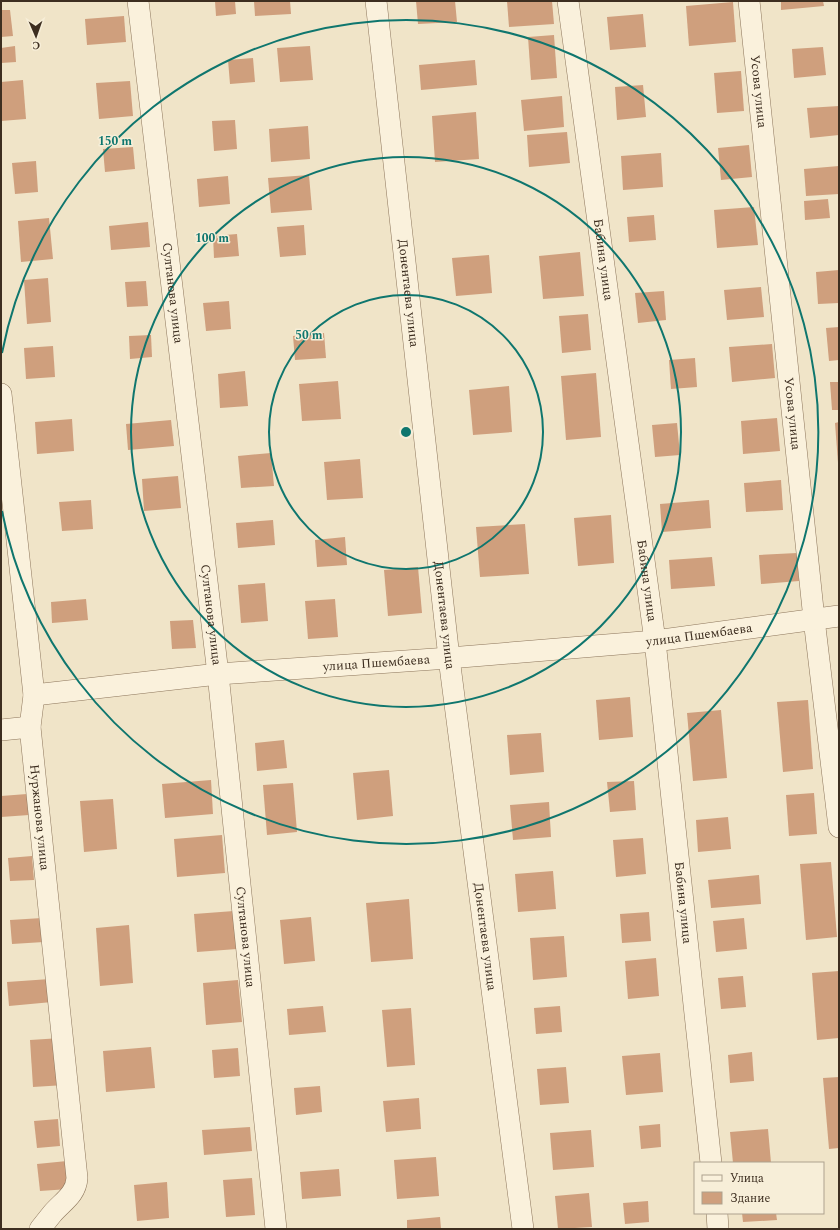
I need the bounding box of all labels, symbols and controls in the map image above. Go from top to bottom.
north arrow [16,16,56,56]
text: С [32,37,41,54]
street label: Усова улица [745,54,772,129]
text: 150 m [98,132,132,151]
street label: Бабина улица [588,217,619,302]
text: 100 m [195,229,229,248]
street label: Донентаева улица [393,238,424,349]
street label: Султанова улица [157,241,189,345]
text: 50 m [295,326,323,345]
street label: Усова улица [779,376,806,452]
centre of rings [399,425,413,439]
street label: Бабина улица [631,538,662,623]
street label: Донентаева улица [428,560,460,671]
street label: Султанова улица [195,563,227,667]
street label: улица Пшембаева [644,618,754,652]
street label: улица Пшембаева [321,649,431,677]
street label: Нуржанова улица [24,763,55,872]
street label: Бабина улица [669,861,697,945]
street label: Донентаева улица [468,881,502,992]
street label: Султанова улица [230,885,261,989]
legend [694,1162,824,1214]
text: Улица [730,1169,764,1188]
text: Здание [730,1189,770,1208]

